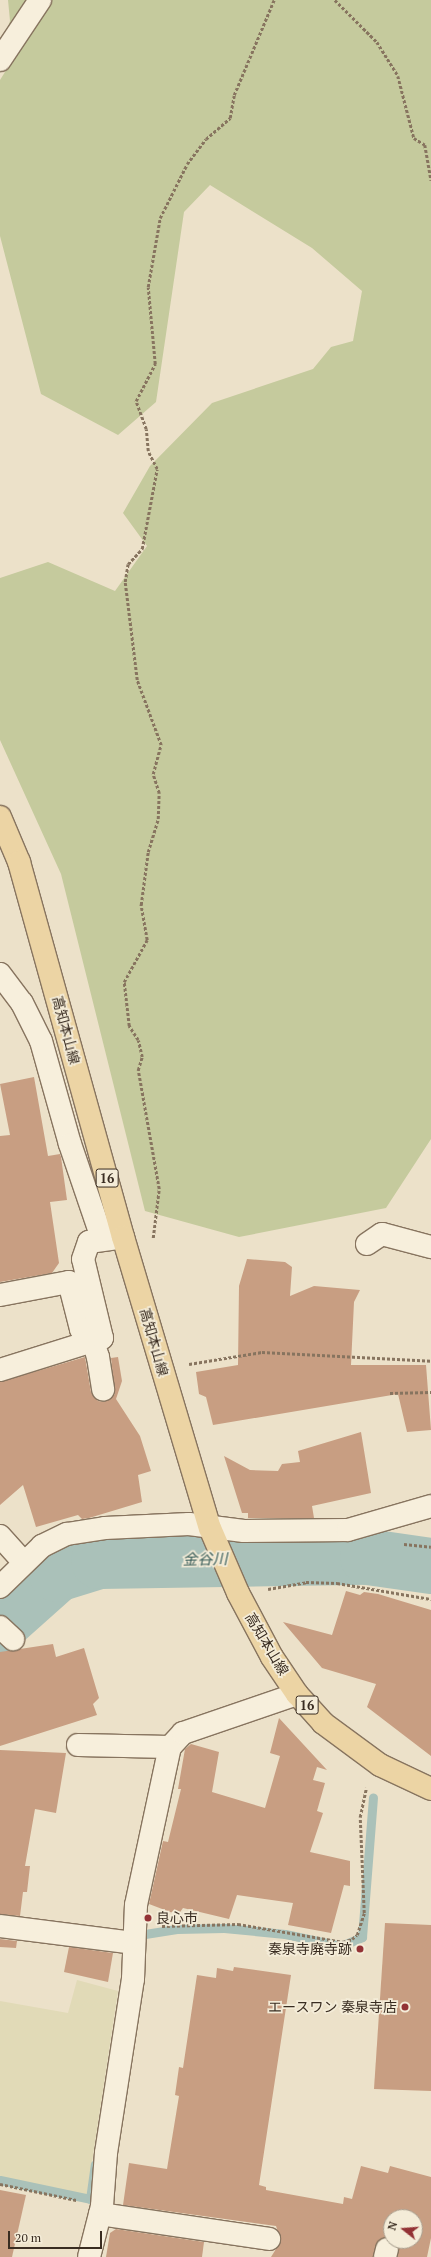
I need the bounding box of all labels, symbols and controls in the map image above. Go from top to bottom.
street label: 高知本山線 [49,994,83,1066]
road number: 16 [95,1167,119,1189]
street label: 高知本山線 [136,1306,172,1378]
water label: 金谷川 [182,1550,228,1568]
street label: 高知本山線 [242,1610,292,1678]
road number: 16 [295,1694,319,1716]
place label: 良心市 [156,1910,198,1926]
marker: 良心市 [143,1913,153,1923]
place label: 秦泉寺廃寺跡 [268,1941,352,1957]
marker: 秦泉寺廃寺跡 [355,1944,365,1954]
place label: エースワン 秦泉寺店 [268,1999,397,2015]
marker: エースワン 秦泉寺店 [400,2002,410,2012]
north arrow [383,2209,423,2249]
text: N [385,2220,400,2232]
scale bar [10,2223,104,2249]
text: 20 m [15,2230,41,2245]

